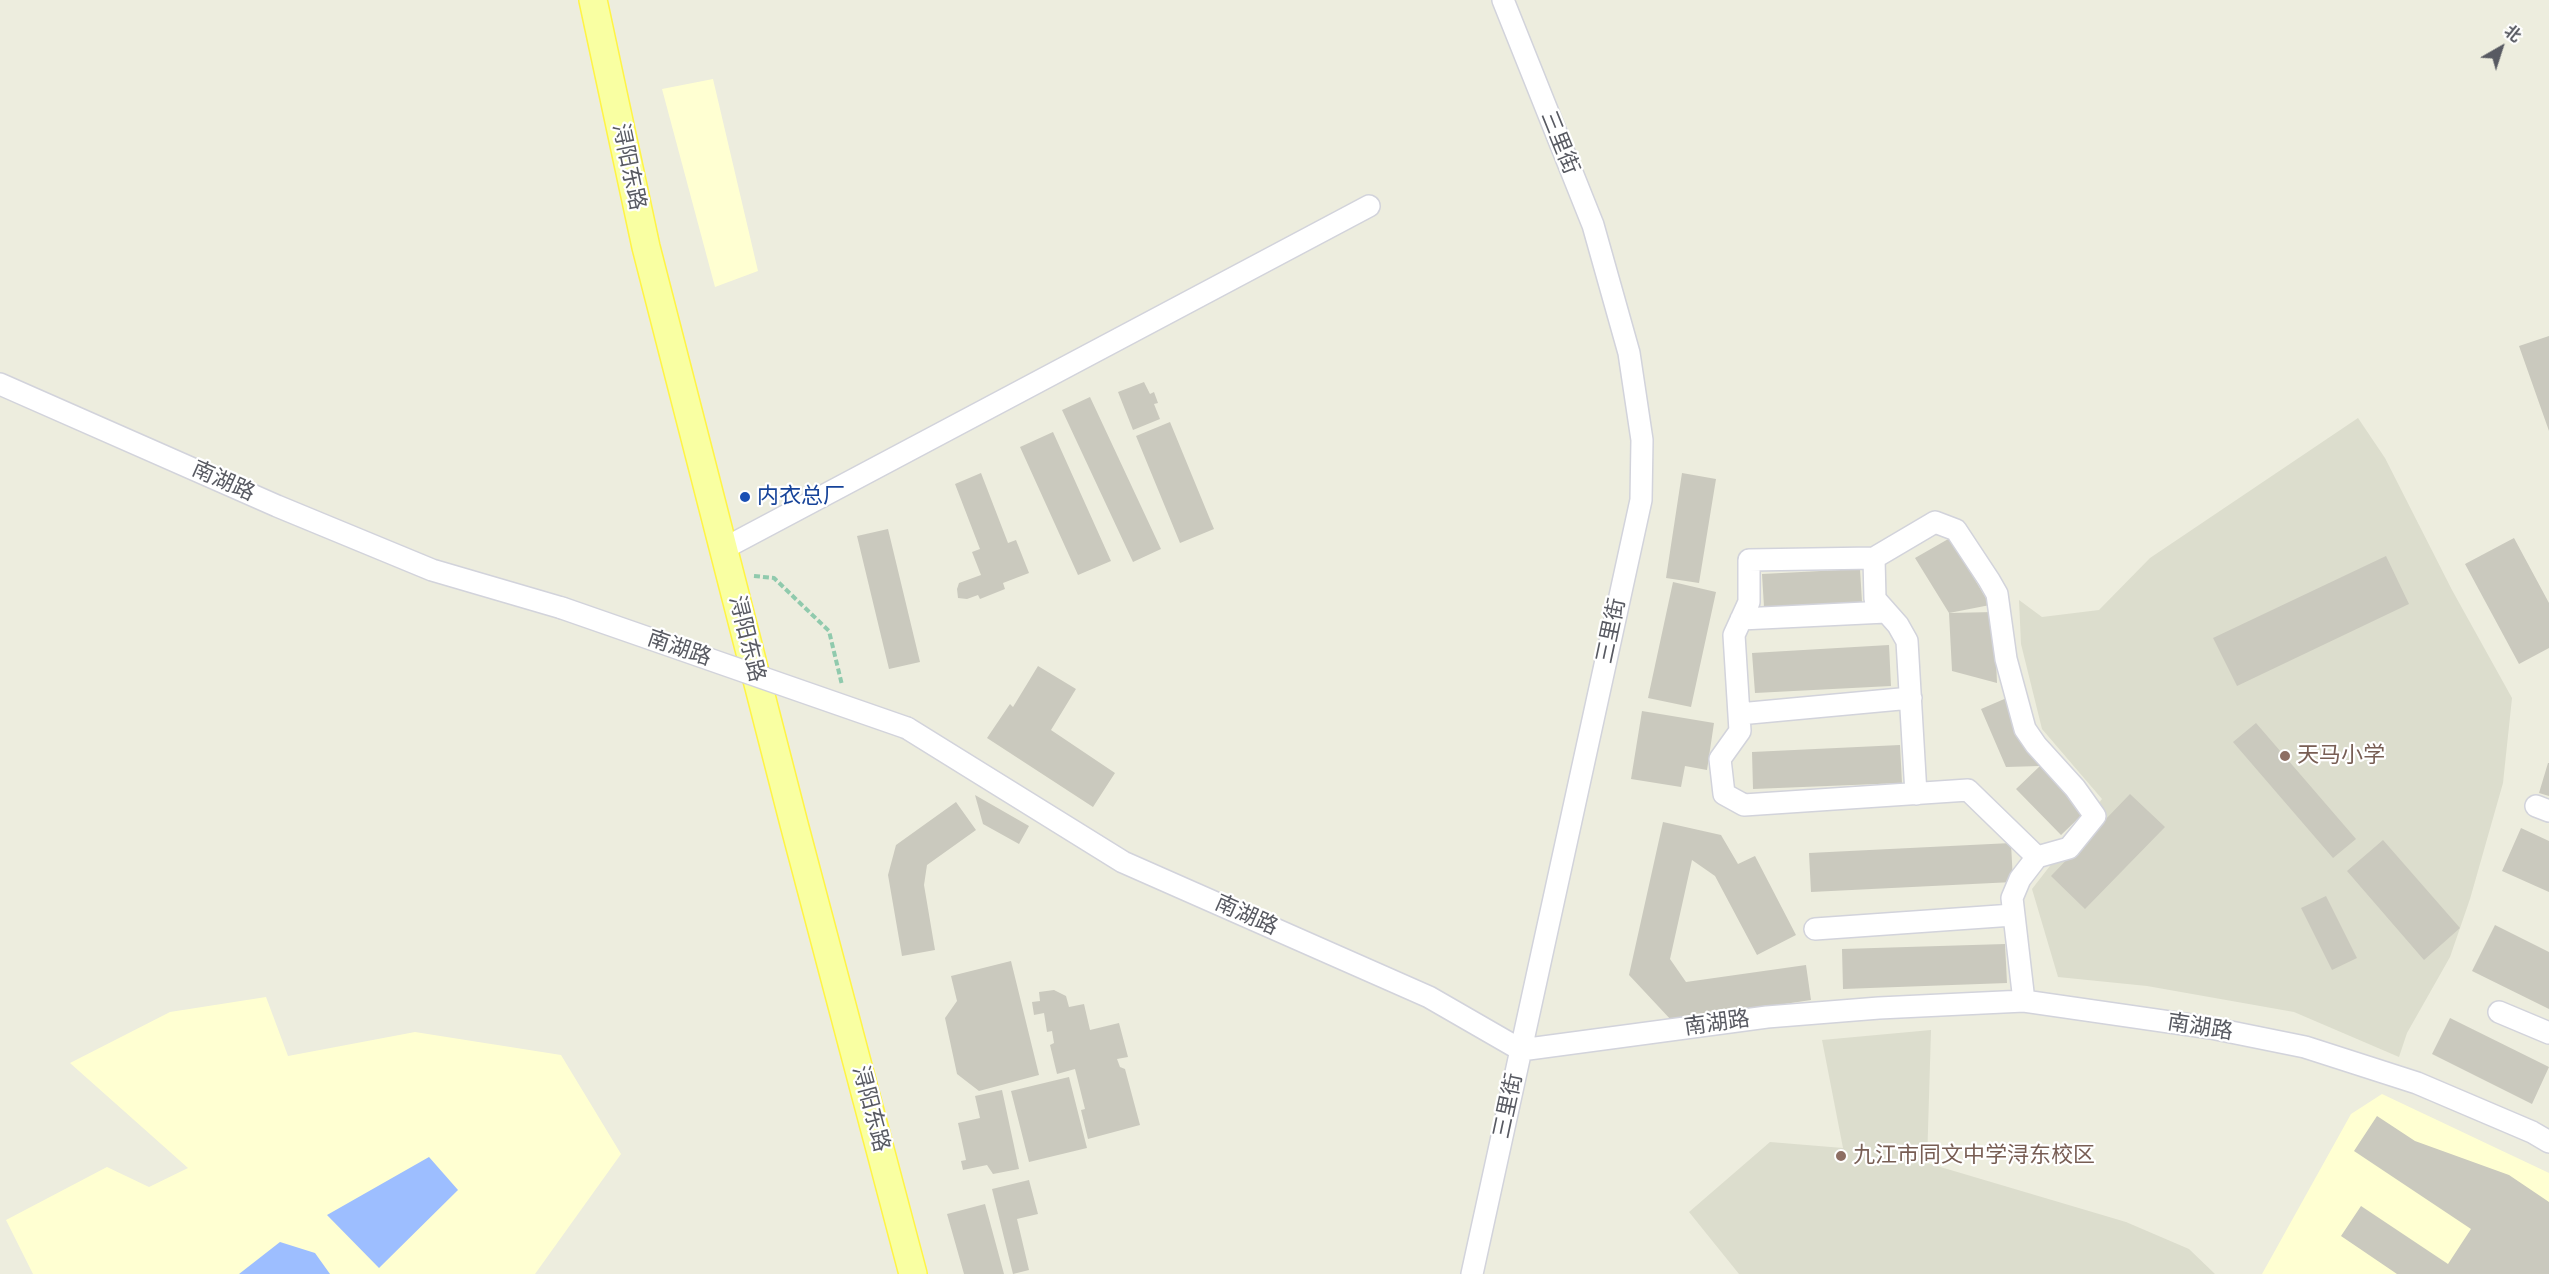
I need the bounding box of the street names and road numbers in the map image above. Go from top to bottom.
street label: 三里街 [1534,107,1584,179]
street label: 浔阳东路 [606,121,650,213]
street label: 南湖路 [187,457,259,507]
street label: 浔阳东路 [723,593,769,685]
street label: 三里街 [1592,596,1632,666]
street label: 南湖路 [644,626,714,672]
street label: 南湖路 [1210,891,1282,941]
street label: 南湖路 [1682,1006,1752,1042]
street label: 南湖路 [2165,1010,2235,1046]
street label: 浔阳东路 [846,1063,894,1155]
street label: 三里街 [1489,1071,1529,1141]

